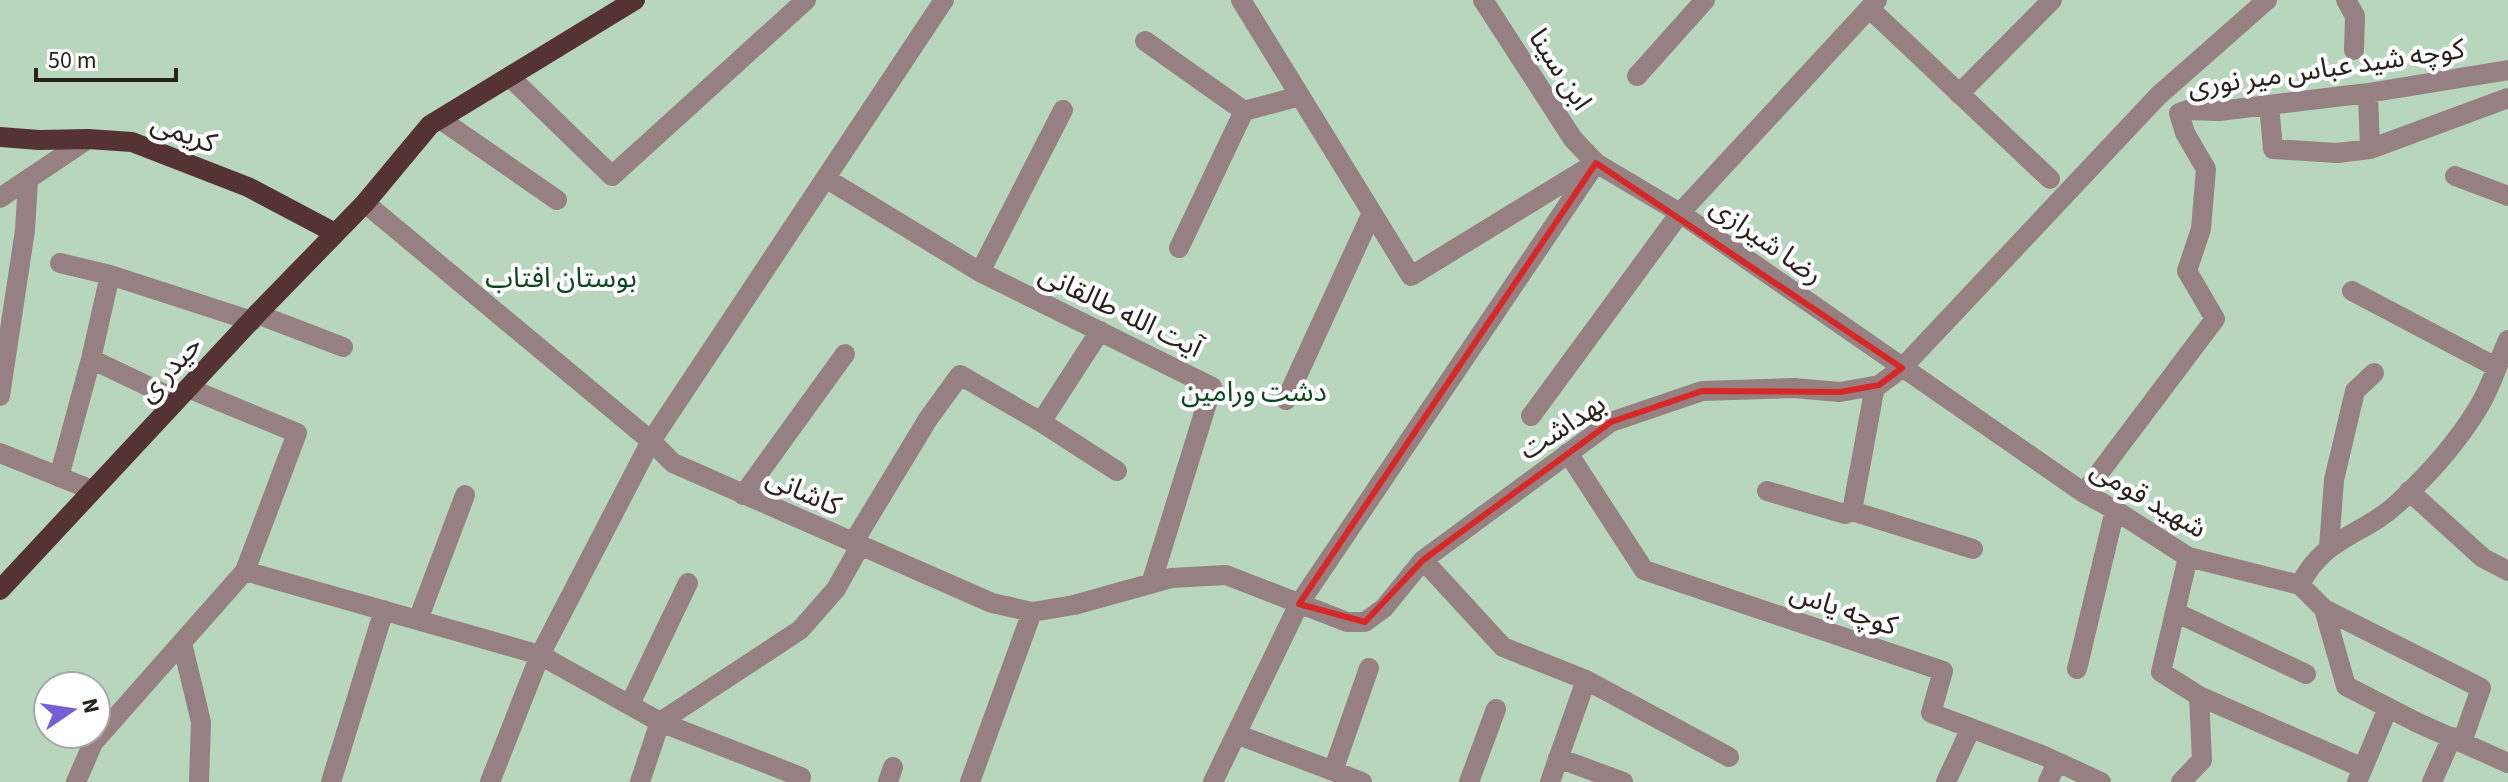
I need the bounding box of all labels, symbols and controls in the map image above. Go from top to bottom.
street label: ابن سینا [1519,21,1602,118]
street label: کوچه شید عباس میر نوری [2185,29,2467,107]
scale bar [36,32,176,82]
text: 50 m [48,43,97,78]
street label: کریمی [145,103,222,163]
street label: رضا شیرازی [1702,187,1831,294]
street label: آیت الله طالقانی [1032,254,1211,369]
park label: بوستان افتاب [485,258,637,298]
street label: حیدر ی [128,326,211,411]
park label: دشت ورامین [1181,372,1327,412]
street label: بهداشت [1511,384,1614,470]
street label: شهید قومی [2083,450,2214,548]
street label: کاشانی [760,458,848,526]
street label: کوچه یاس [1785,572,1903,646]
north arrow [32,670,112,750]
text: N [73,695,108,716]

